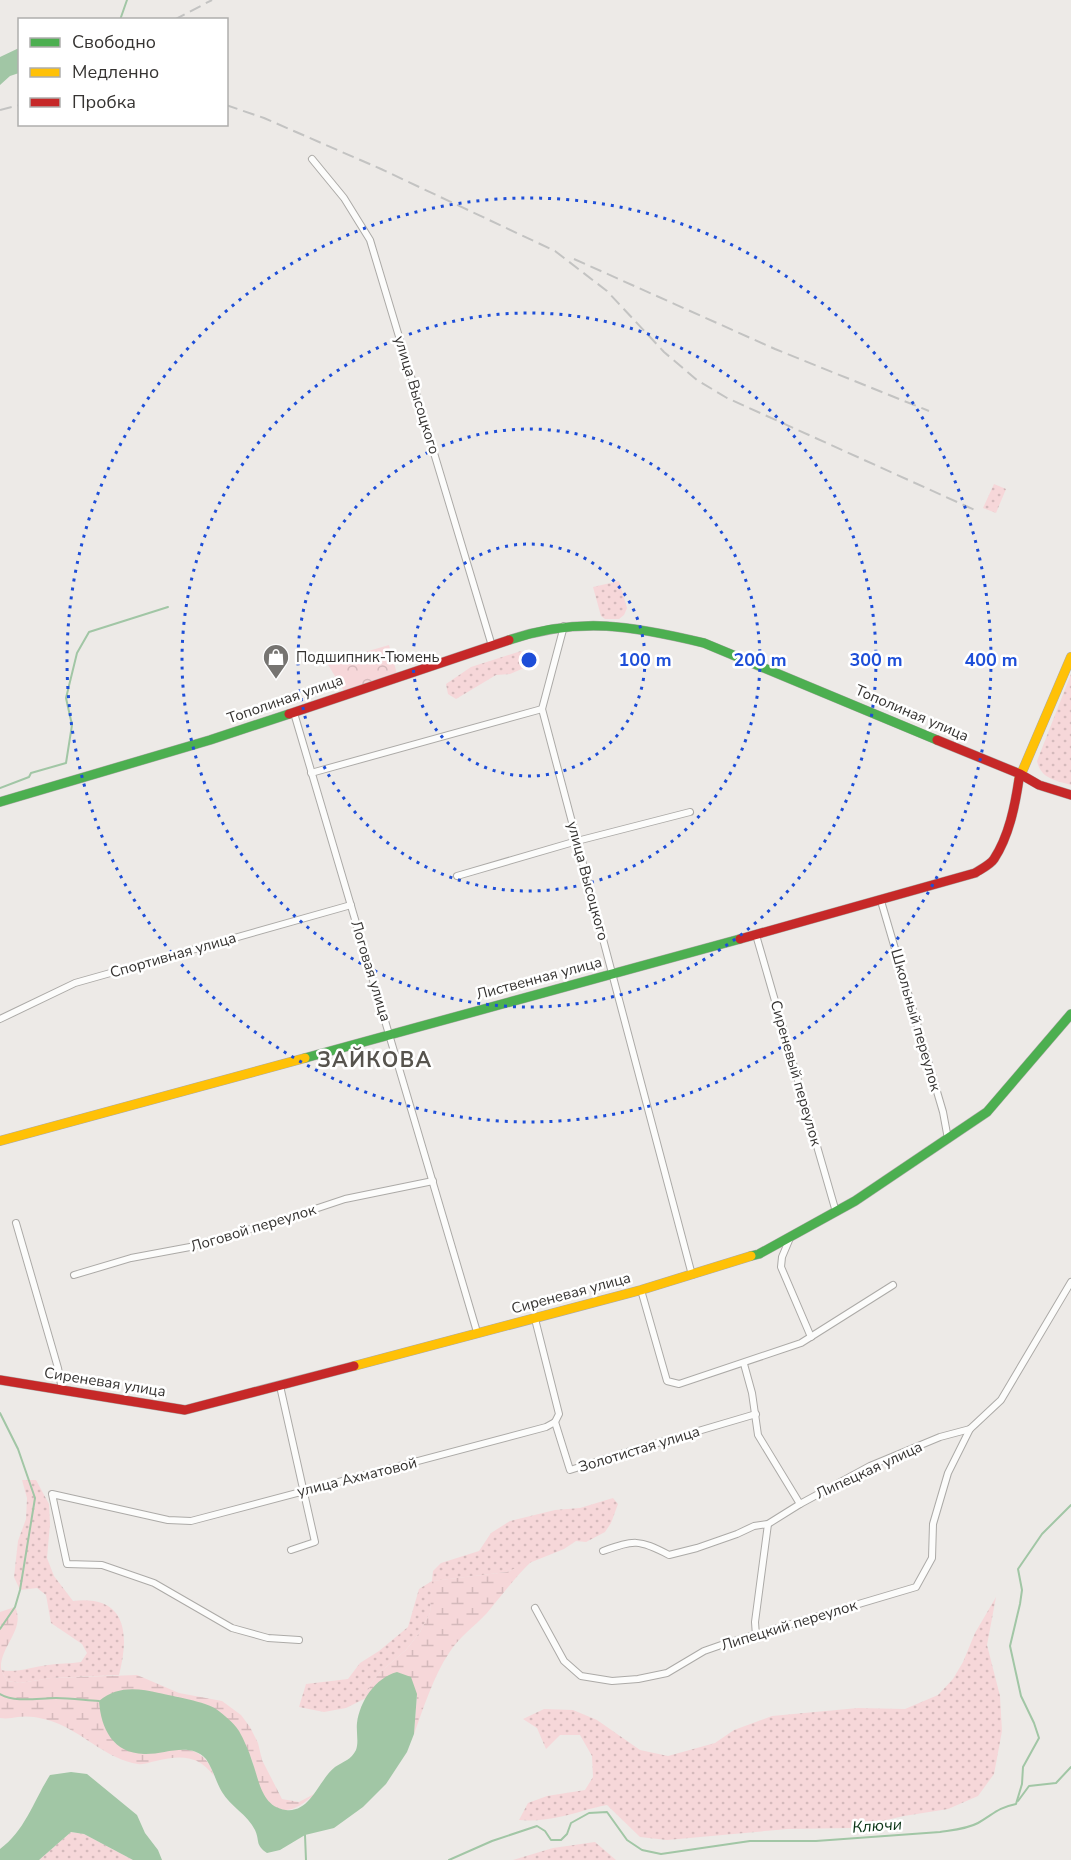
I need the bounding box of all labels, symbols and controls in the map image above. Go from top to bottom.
legend [18,18,228,126]
text: Свободно [72,30,156,54]
text: Медленно [72,60,159,84]
text: Пробка [72,90,136,114]
street label: улица Высоцкого [389,333,445,457]
shop icon: Подшипник-Тюмень [261,642,291,680]
place label: Подшипник-Тюмень [296,647,440,667]
text: 100 m [618,648,672,672]
text: 200 m [733,648,787,672]
text: 300 m [849,648,903,672]
text: 400 m [964,648,1018,672]
centre of rings [519,650,539,670]
street label: Тополиная улица [224,670,346,728]
street label: Тополиная улица [852,680,972,746]
street label: улица Высоцкого [562,819,614,943]
street label: Логовая улица [346,918,396,1024]
street label: Спортивная улица [108,927,238,983]
street label: Школьный переулок [886,946,946,1094]
street label: Лиственная улица [474,952,604,1004]
street label: Сиреневый переулок [766,998,826,1148]
district label: ЗАЙКОВА [317,1046,433,1074]
street label: Логовой переулок [188,1199,318,1257]
street label: Сиреневая улица [509,1267,633,1319]
street label: Сиреневая улица [43,1363,167,1401]
street label: Золотистая улица [576,1421,702,1477]
street label: Липецкая улица [812,1437,926,1503]
street label: улица Ахматовой [295,1452,419,1502]
street label: Липецкий переулок [719,1595,860,1655]
water label: Ключи [851,1813,903,1839]

